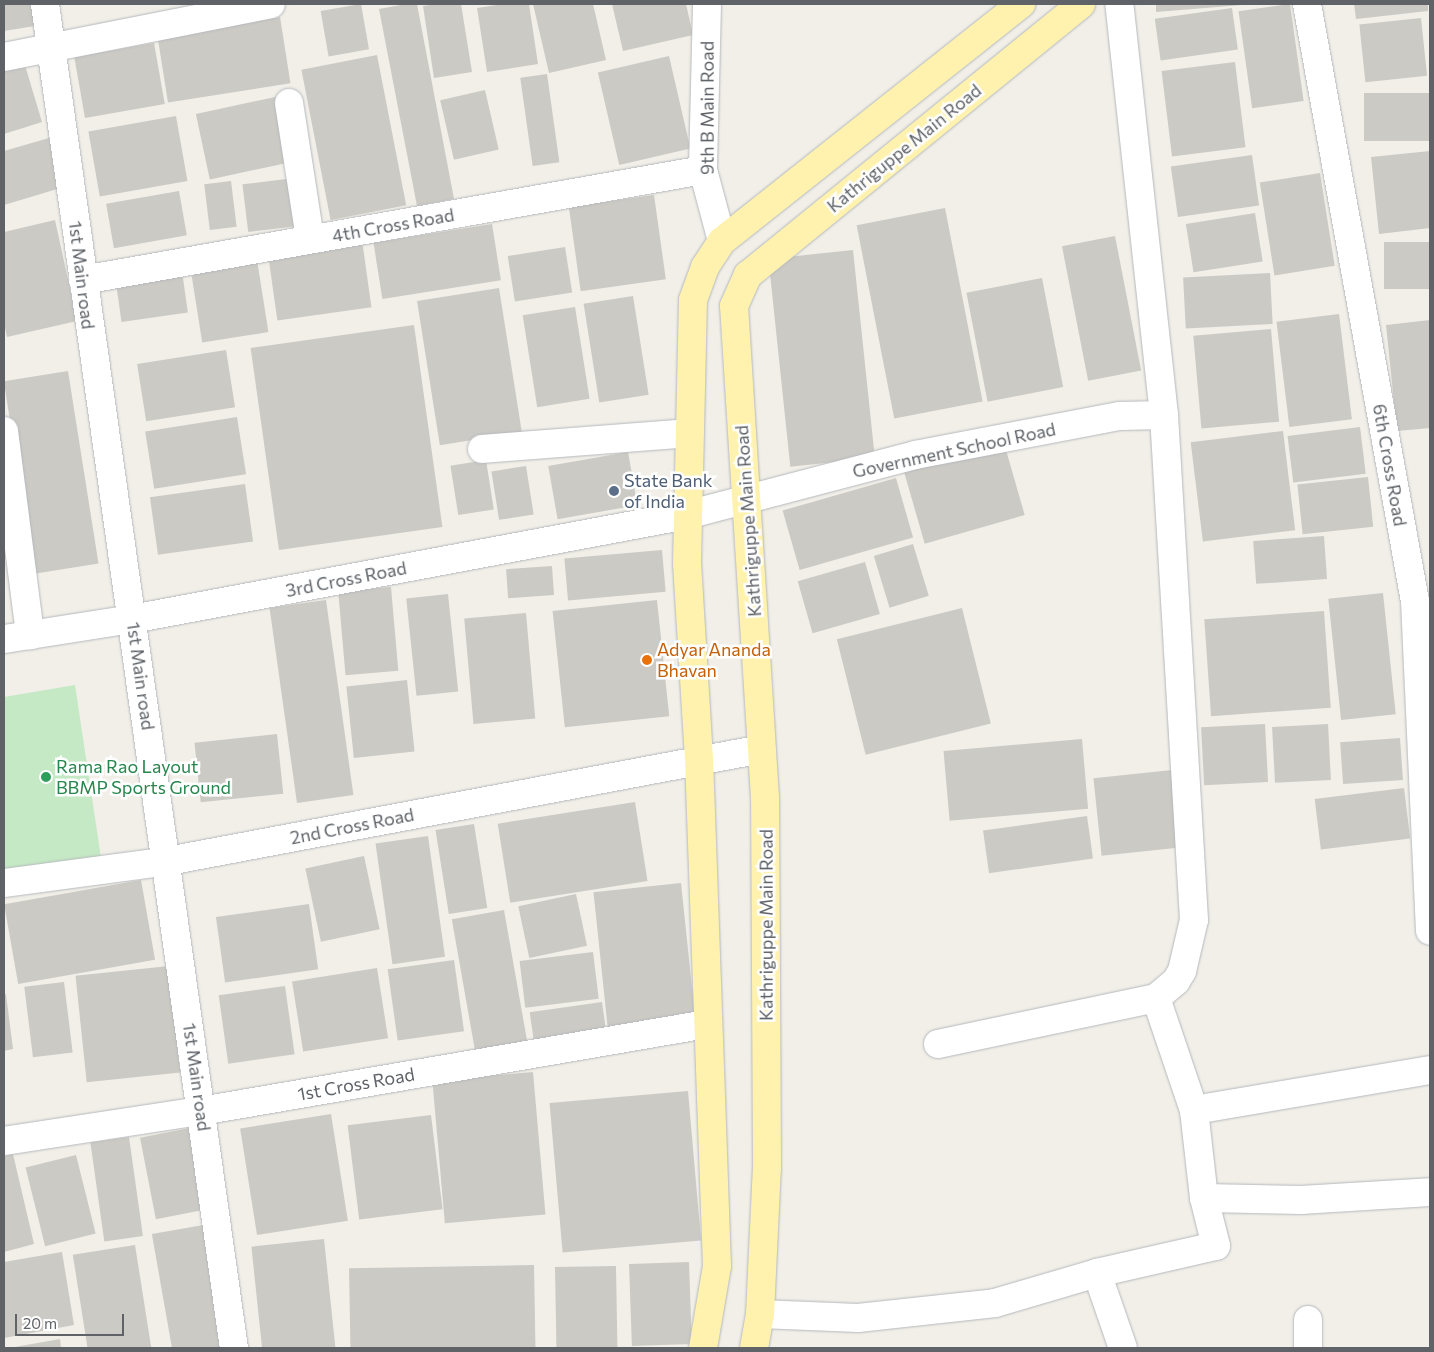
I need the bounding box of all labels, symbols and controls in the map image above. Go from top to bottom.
street label: 9th B Main Road [696,41,718,175]
street label: Kathriguppe Main Road [823,79,985,217]
street label: 4th Cross Road [330,204,456,246]
street label: 1st Main road [65,220,99,330]
street label: 6th Cross Road [1369,402,1411,528]
street label: Government School Road [850,418,1058,482]
street label: Kathriguppe Main Road [731,425,765,617]
place label: State Bank of India [624,470,712,512]
marker: State Bank of India [608,485,620,497]
street label: 3rd Cross Road [284,557,408,601]
street label: 1st Main road [123,621,159,731]
place label: Adyar Ananda Bhavan [657,639,771,682]
marker: Adyar Ananda Bhavan [641,654,653,666]
place label: Rama Rao Layout BBMP Sports Ground [56,756,231,799]
marker: Rama Rao Layout BBMP Sports Ground [40,771,52,783]
street label: 2nd Cross Road [288,803,416,849]
street label: Kathriguppe Main Road [755,829,777,1021]
street label: 1st Main road [179,1022,215,1132]
street label: 1st Cross Road [296,1063,416,1105]
scale bar [18,1304,126,1336]
text: 20 m [23,1314,57,1332]

